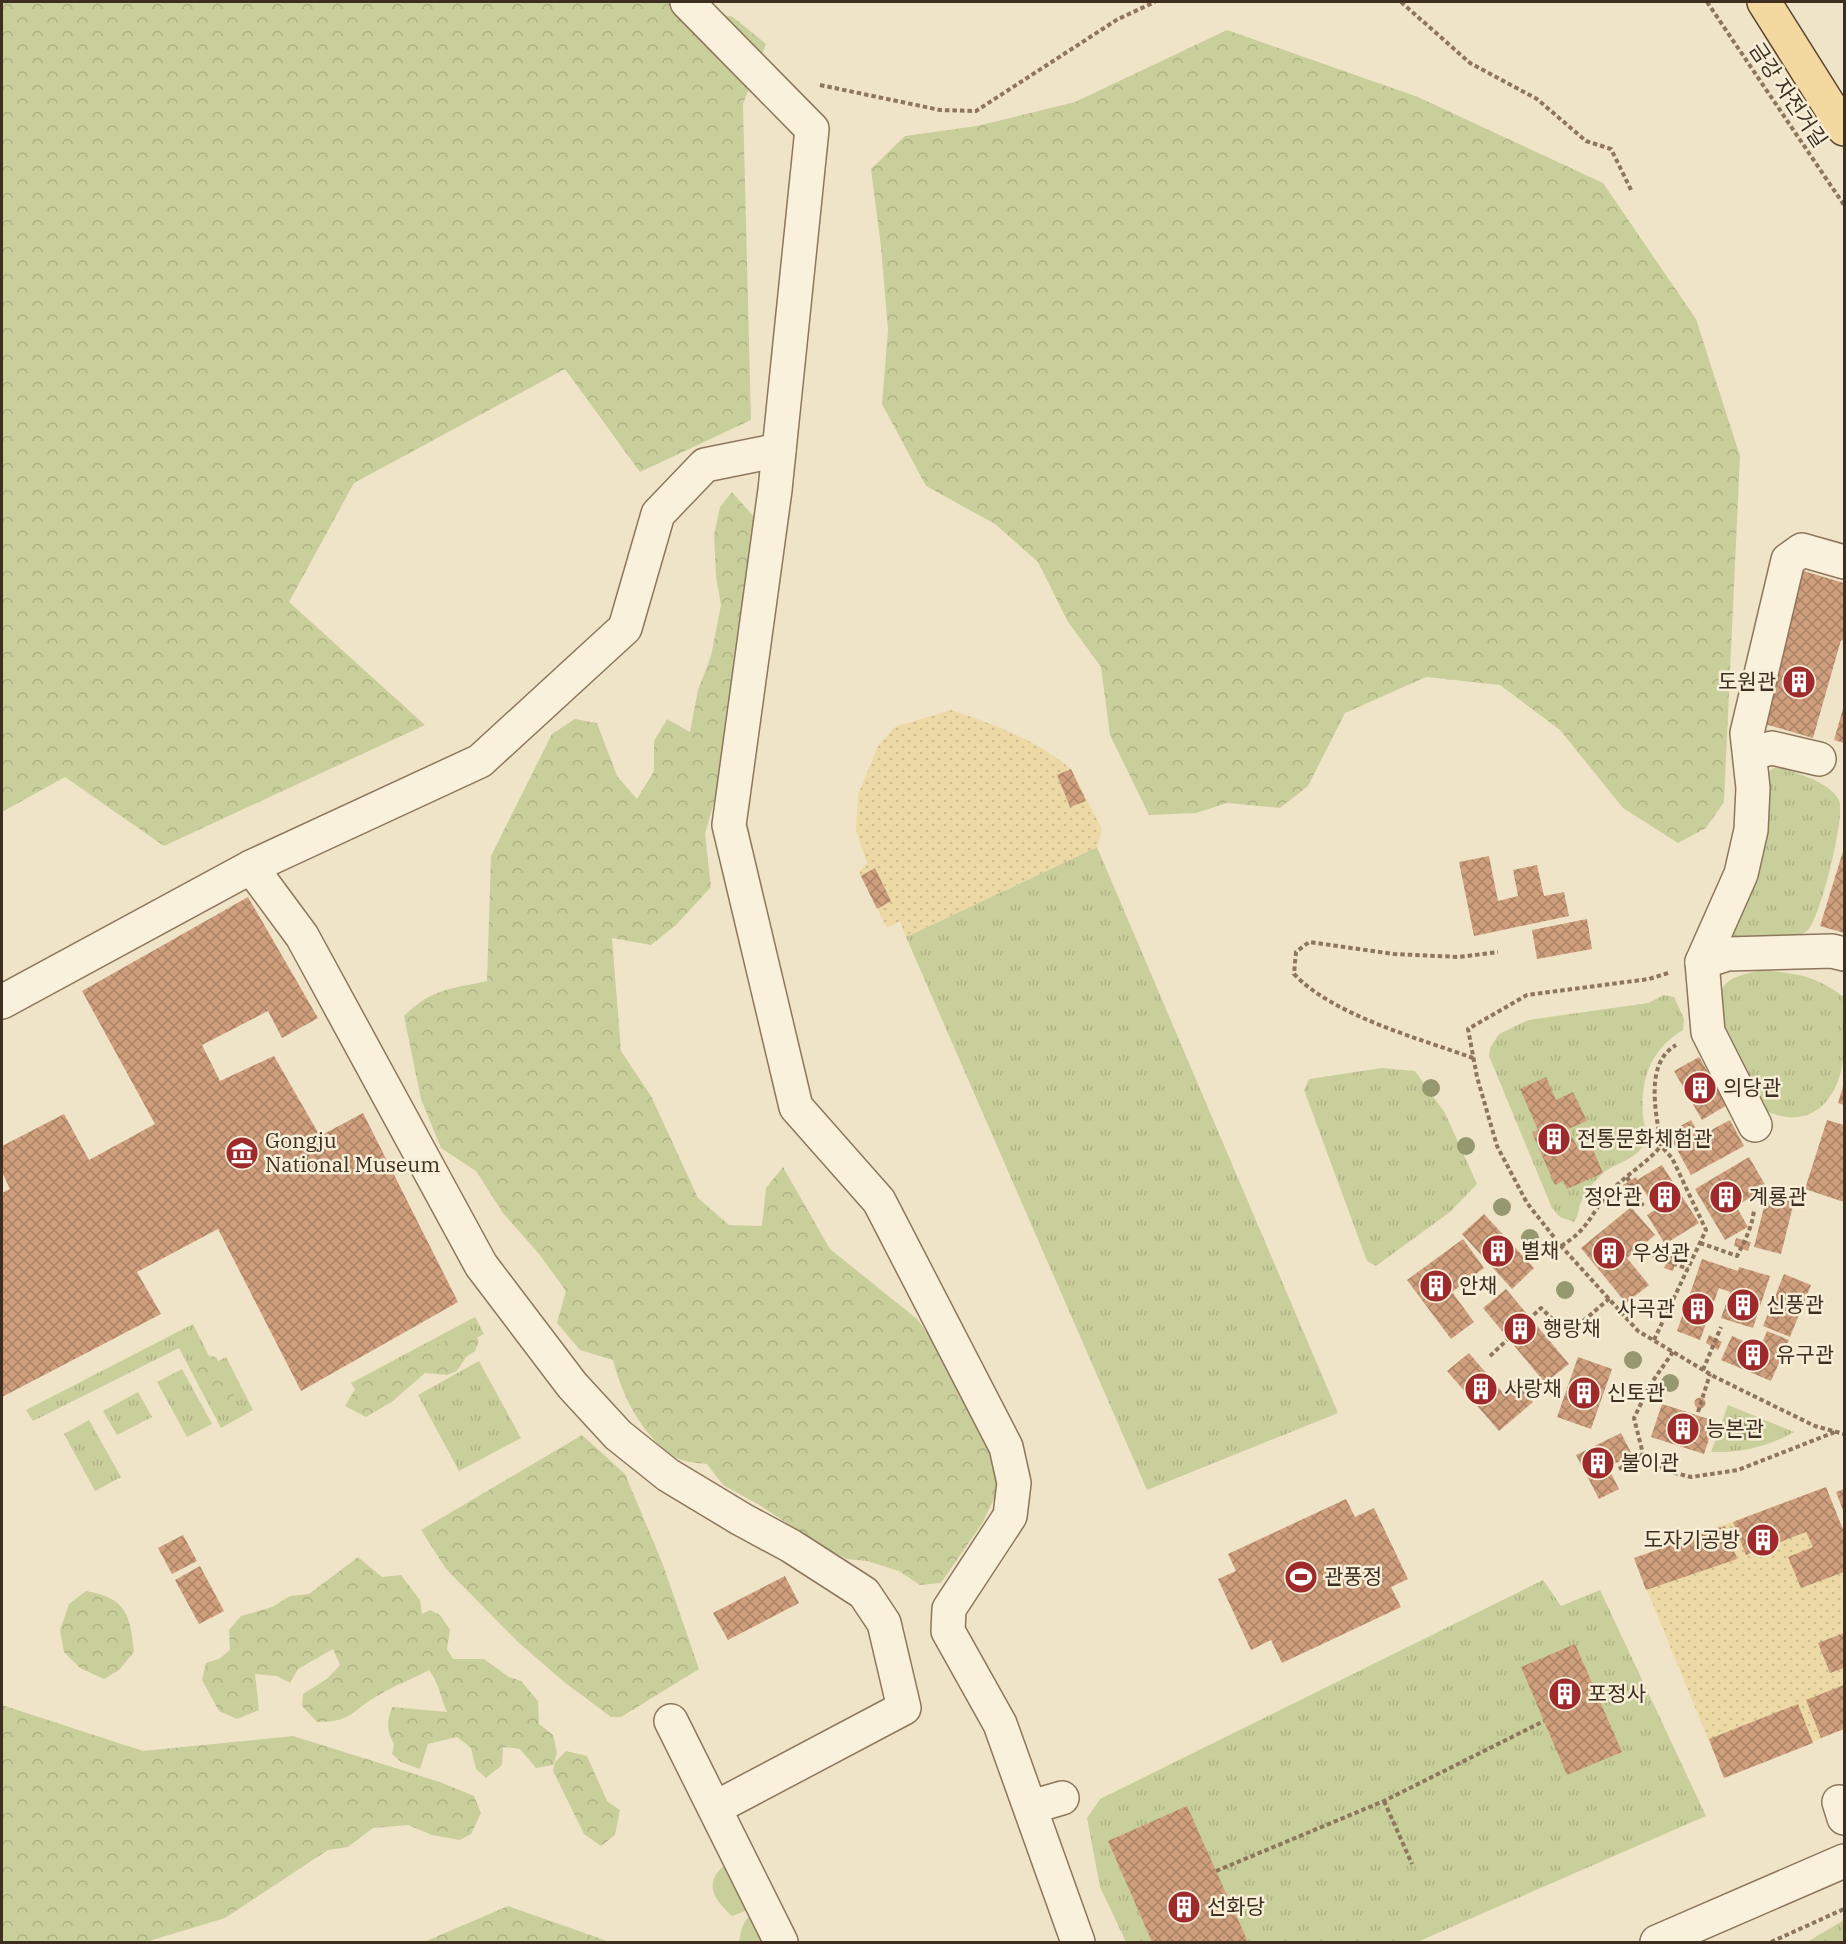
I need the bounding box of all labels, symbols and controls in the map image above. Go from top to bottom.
street label: 금강 자전거길 [1743,37,1834,152]
building icon: 도원관 [1781,664,1817,700]
place label: 도원관 [1718,667,1776,695]
building icon: 의당관 [1682,1070,1718,1106]
place label: 의당관 [1723,1073,1781,1101]
building icon: 전통문화체험관 [1536,1121,1572,1157]
place label: 전통문화체험관 [1577,1124,1712,1152]
place label: Gongju National Museum [265,1126,440,1178]
museum icon: Gongju National Museum [224,1135,260,1171]
building icon: 정안관 [1647,1179,1683,1215]
building icon: 계룡관 [1708,1179,1744,1215]
place label: 정안관 [1584,1182,1642,1210]
place label: 계룡관 [1749,1182,1807,1210]
building icon: 별채 [1480,1233,1516,1269]
building icon: 우성관 [1591,1235,1627,1271]
place label: 별채 [1521,1236,1560,1264]
place label: 우성관 [1632,1238,1690,1266]
building icon: 안채 [1418,1268,1454,1304]
place label: 안채 [1459,1271,1498,1299]
building icon: 신풍관 [1725,1287,1761,1323]
place label: 신풍관 [1766,1290,1824,1318]
building icon: 사곡관 [1680,1291,1716,1327]
place label: 사곡관 [1617,1294,1675,1322]
building icon: 행랑채 [1502,1311,1538,1347]
place label: 행랑채 [1543,1314,1601,1342]
building icon: 유구관 [1735,1337,1771,1373]
place label: 유구관 [1776,1340,1834,1368]
building icon: 사랑채 [1463,1371,1499,1407]
place label: 사랑채 [1504,1374,1562,1402]
building icon: 신토관 [1566,1375,1602,1411]
place label: 신토관 [1607,1378,1665,1406]
building icon: 능본관 [1665,1411,1701,1447]
place label: 능본관 [1706,1414,1764,1442]
building icon: 불이관 [1580,1445,1616,1481]
place label: 불이관 [1621,1448,1679,1476]
building icon: 도자기공방 [1745,1522,1781,1558]
place label: 도자기공방 [1643,1525,1740,1553]
sports icon: 관풍정 [1283,1559,1319,1595]
place label: 관풍정 [1324,1562,1382,1590]
building icon: 포정사 [1547,1676,1583,1712]
place label: 포정사 [1588,1679,1646,1707]
building icon: 선화당 [1166,1889,1202,1925]
place label: 선화당 [1207,1892,1265,1920]

